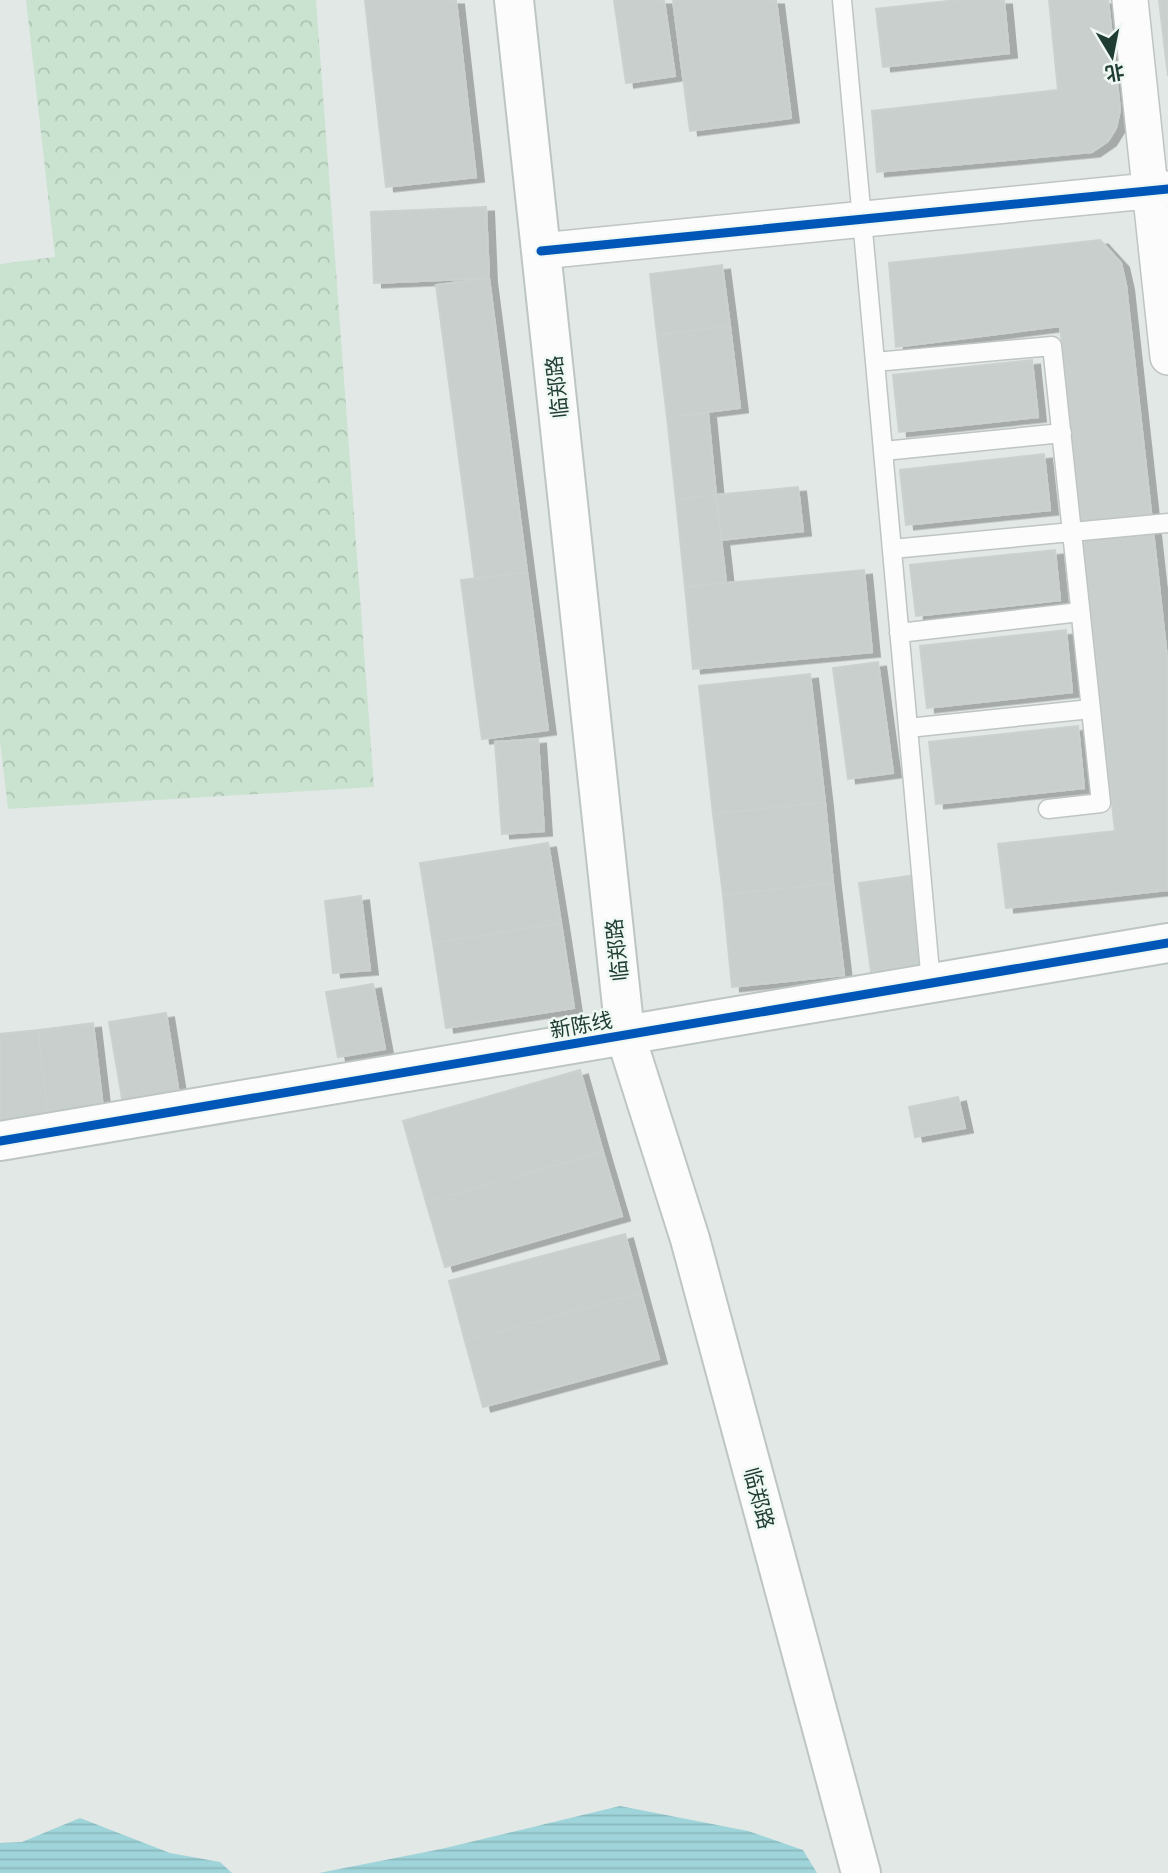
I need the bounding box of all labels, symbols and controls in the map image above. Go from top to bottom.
north arrow [1077,21,1147,91]
text: 北 [1104,60,1126,86]
street label: 临郑路 [540,354,572,420]
street label: 临郑路 [600,917,632,983]
street label: 新陈线 [548,1006,614,1042]
street label: 临郑路 [740,1464,780,1532]

